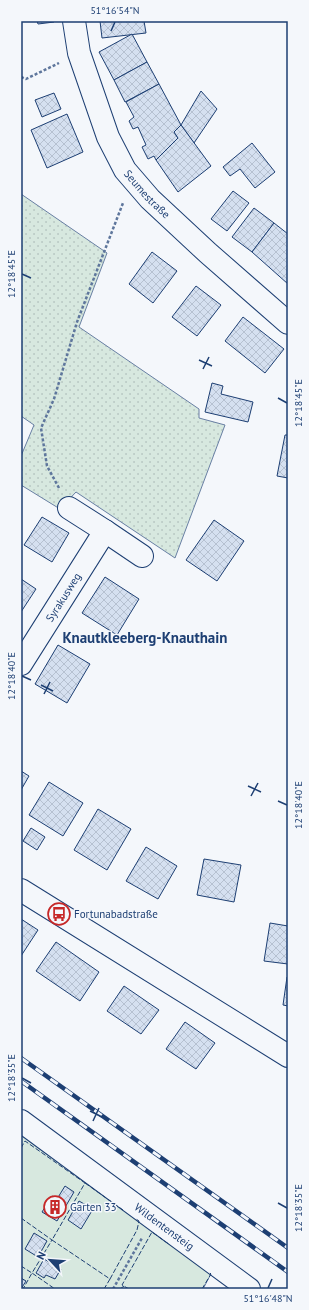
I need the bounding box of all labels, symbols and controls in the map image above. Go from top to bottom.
text: 51°16'54"N [90,4,140,17]
street label: Seumestraße [121,167,173,222]
text: 12°18'45"E [5,250,18,298]
text: 12°18'45"E [292,379,305,427]
street label: Syrakusweg [42,570,84,624]
district label: Knautkleeberg-Knauthain [63,628,227,647]
text: 12°18'40"E [5,652,18,700]
text: 12°18'40"E [292,781,305,829]
bus stop icon: Fortunabadstraße [46,901,72,927]
place label: Fortunabadstraße [74,907,158,921]
text: 12°18'35"E [5,1054,18,1102]
text: 12°18'35"E [292,1184,305,1232]
building icon: Garten 33 [42,1194,68,1220]
place label: Garten 33 [70,1200,116,1214]
street label: Wildentensteig [132,1200,197,1253]
north arrow [30,1240,70,1280]
text: N [33,1249,49,1262]
text: 51°16'48"N [243,1292,293,1305]

